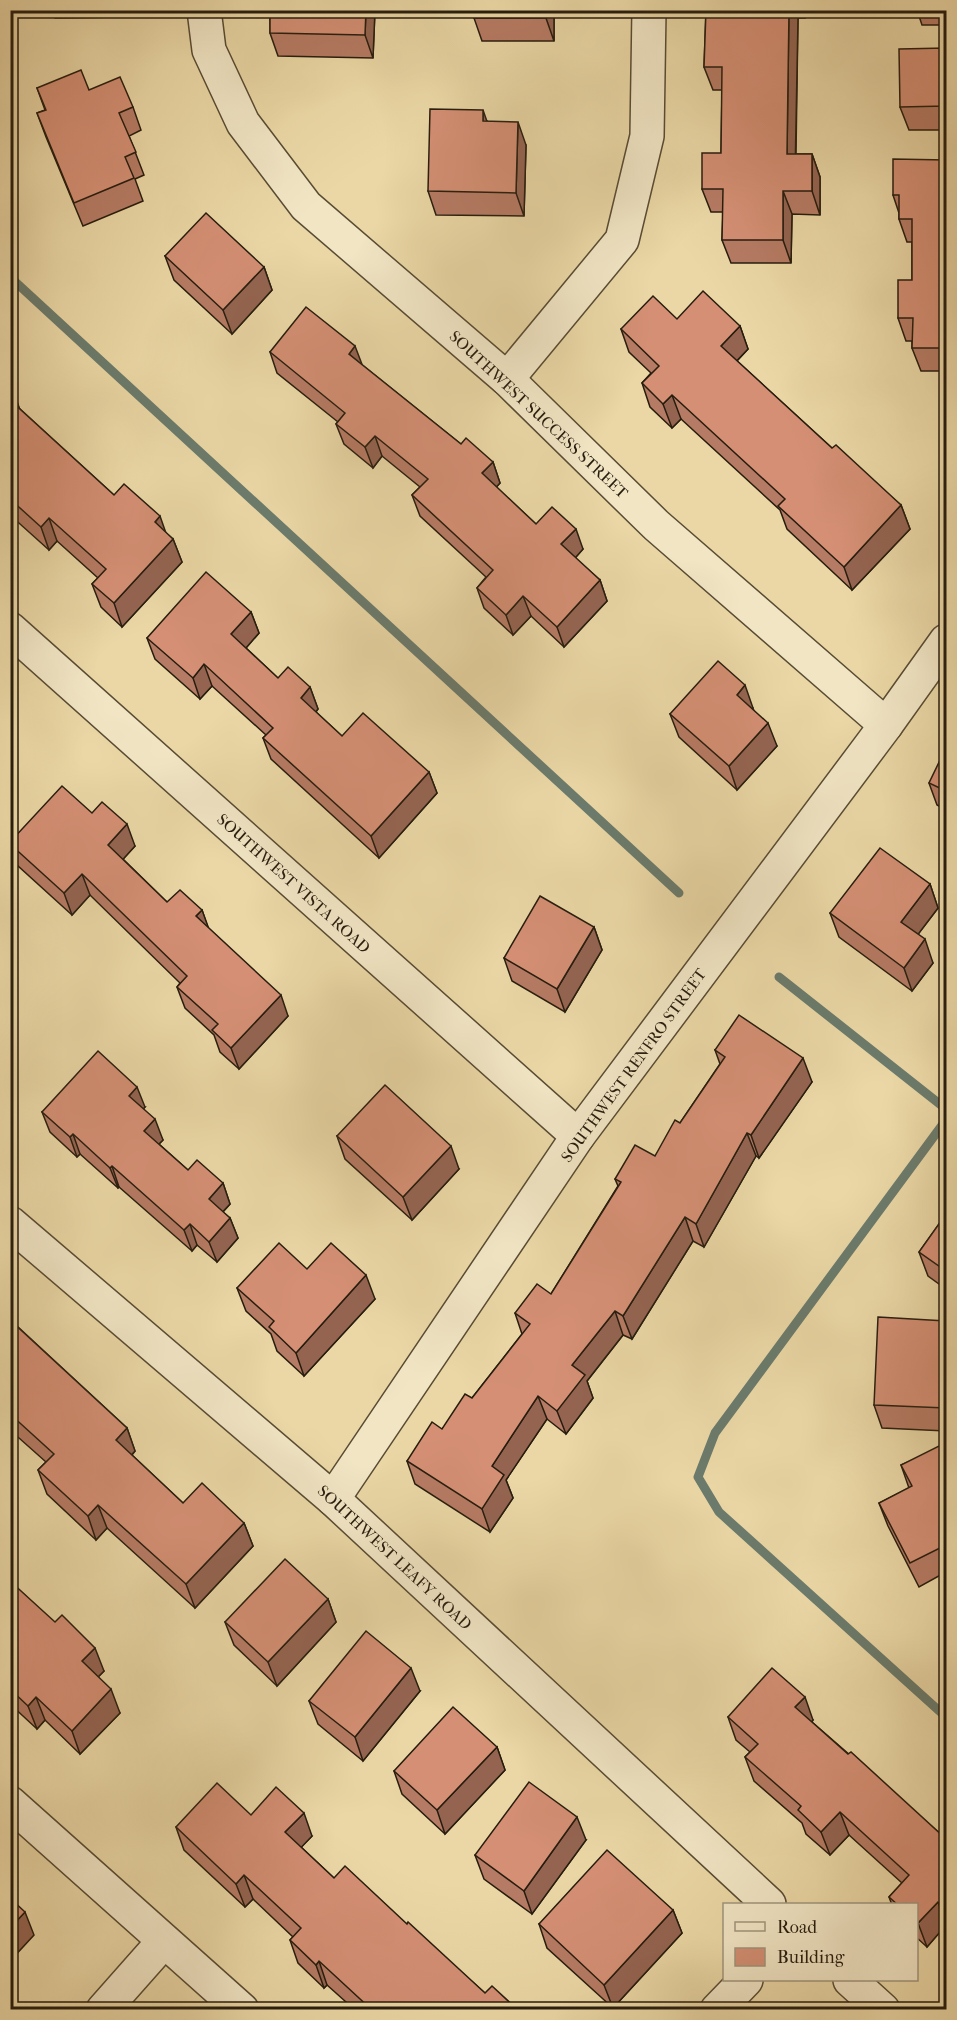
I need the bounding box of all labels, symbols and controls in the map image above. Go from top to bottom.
street label: SOUTHWEST SUCCESS STREET [445,327,632,502]
street label: SOUTHWEST VISTA ROAD [213,809,374,957]
street label: SOUTHWEST RENFRO STREET [557,965,710,1166]
street label: SOUTHWEST LEAFY ROAD [314,1481,476,1634]
legend [723,1903,918,1981]
text: Road [777,1917,817,1938]
text: Building [777,1947,845,1968]

